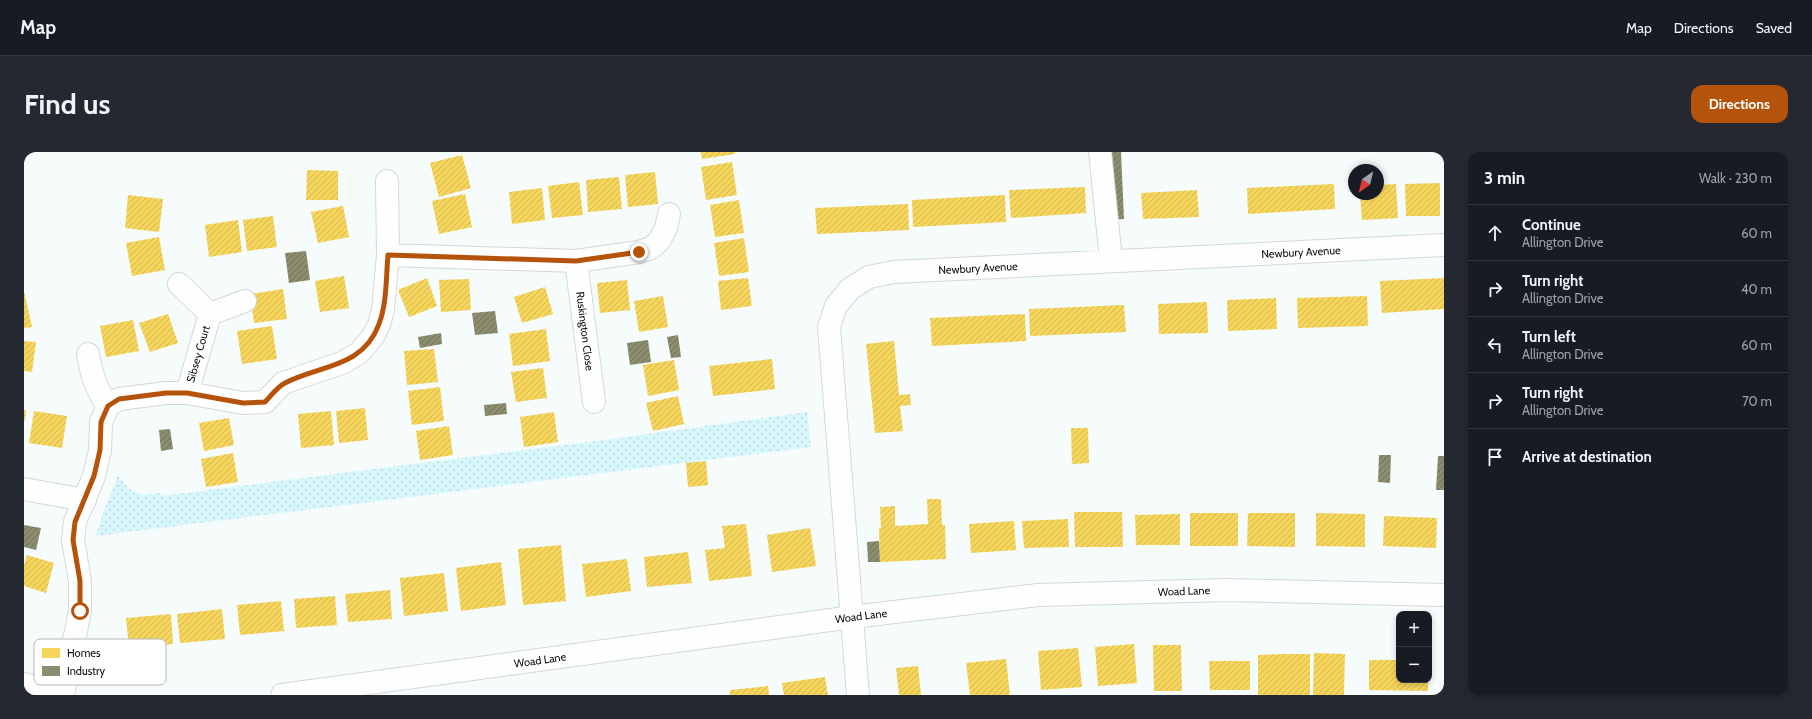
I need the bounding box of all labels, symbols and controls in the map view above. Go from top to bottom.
text: Map [20,16,56,39]
text: Map [1626,19,1652,37]
text: Directions [1674,19,1734,37]
text: Saved [1756,19,1792,37]
button: Directions [1691,85,1788,123]
text: Find us [24,87,110,121]
north arrow [1348,164,1384,200]
text: 3 min [1484,168,1525,188]
text: Walk · 230 m [1699,170,1772,186]
text: Continue [1522,216,1581,234]
icon: ahead [1484,222,1506,244]
text: 60 m [1741,225,1772,241]
text: Allington Drive [1522,234,1603,250]
route end [630,243,648,261]
street label: Newbury Avenue [1261,243,1341,261]
street label: Newbury Avenue [938,259,1018,277]
text: Turn right [1522,272,1583,290]
icon: right [1484,278,1506,300]
text: 40 m [1741,281,1772,297]
text: Allington Drive [1522,290,1603,306]
street label: Ruskington Close [573,291,597,372]
street label: Sibsey Court [183,324,213,384]
text: Turn left [1522,328,1576,346]
icon: left [1484,334,1506,356]
text: 60 m [1741,337,1772,353]
text: Allington Drive [1522,346,1603,362]
text: Turn right [1522,384,1583,402]
icon: right [1484,390,1506,412]
text: 70 m [1742,393,1772,409]
text: Allington Drive [1522,402,1603,418]
icon: arrive [1484,446,1506,468]
text: Arrive at destination [1522,448,1652,466]
street label: Woad Lane [1158,583,1211,599]
route start [71,602,89,620]
street label: Woad Lane [834,606,888,626]
map controls [1396,611,1432,683]
button: + [1396,611,1432,647]
legend [34,639,166,685]
text: Homes [67,646,101,660]
button: − [1396,647,1432,683]
street label: Woad Lane [513,649,567,671]
text: Industry [67,664,105,678]

